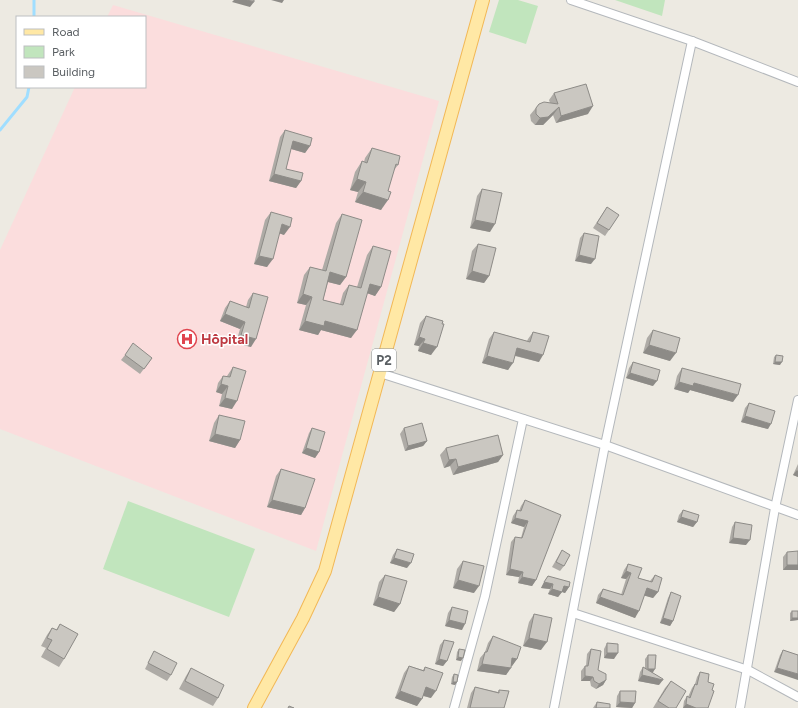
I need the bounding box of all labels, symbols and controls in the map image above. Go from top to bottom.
legend [16,16,146,88]
text: Road [52,25,80,39]
text: Park [52,45,75,59]
text: Building [52,65,95,79]
hospital icon: Hôpital [176,328,198,350]
place label: Hôpital [201,331,248,348]
road number: P2 [372,349,396,371]

